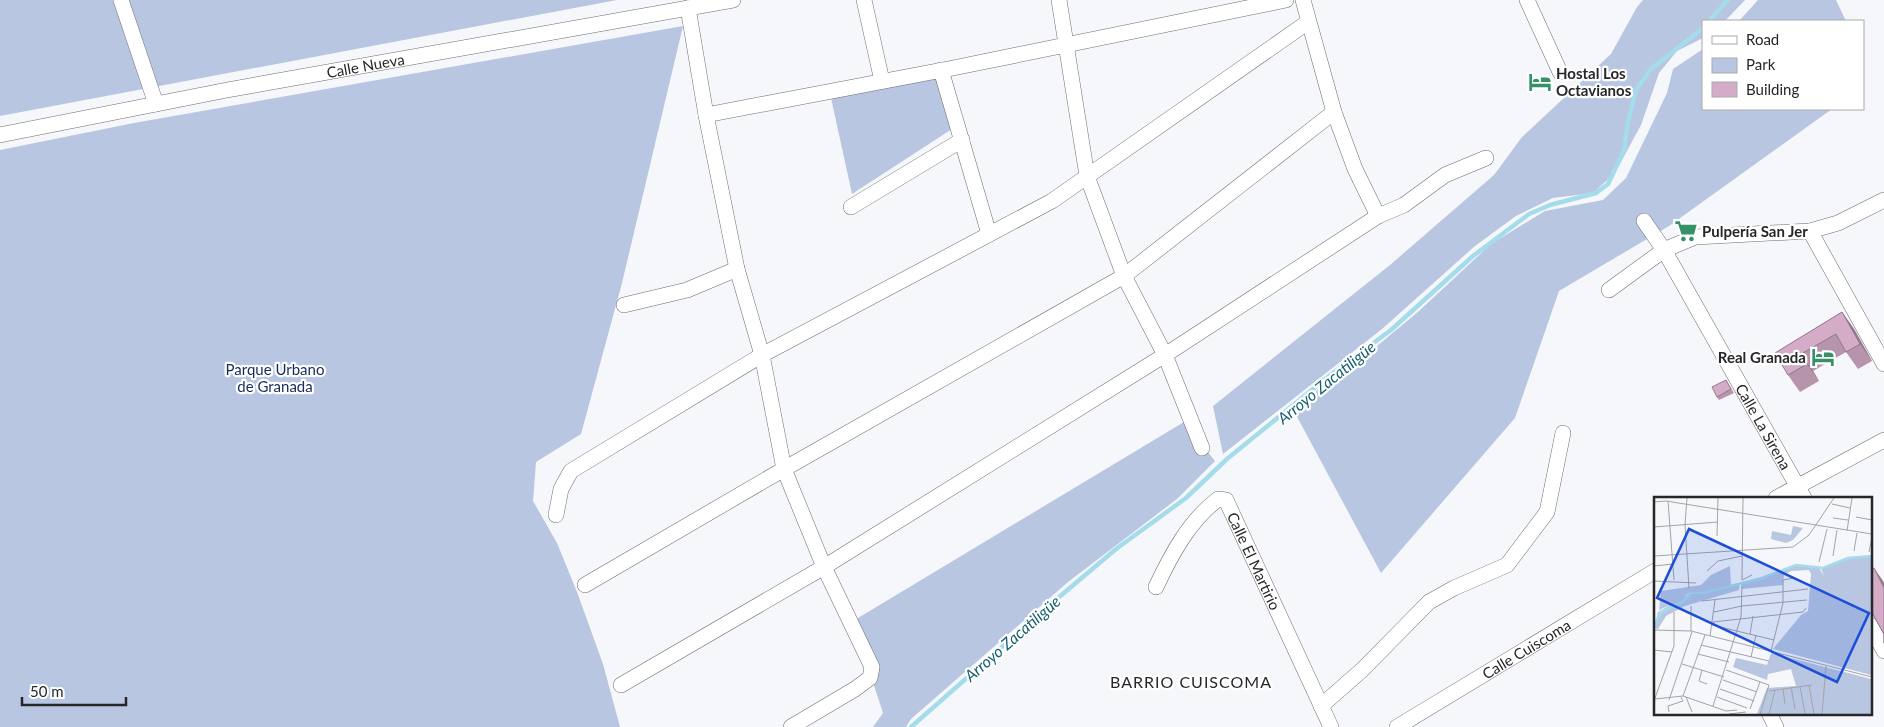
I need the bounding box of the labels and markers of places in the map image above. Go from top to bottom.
place label: Hostal Los Octavianos [1556,64,1632,99]
hotel icon: Hostal Los Octavianos [1527,69,1553,95]
supermarket icon: Pulpería San Jer [1673,218,1699,244]
place label: Pulpería San Jer [1702,222,1808,240]
hotel icon: Real Granada [1810,344,1836,370]
place label: Real Granada [1718,348,1806,366]

